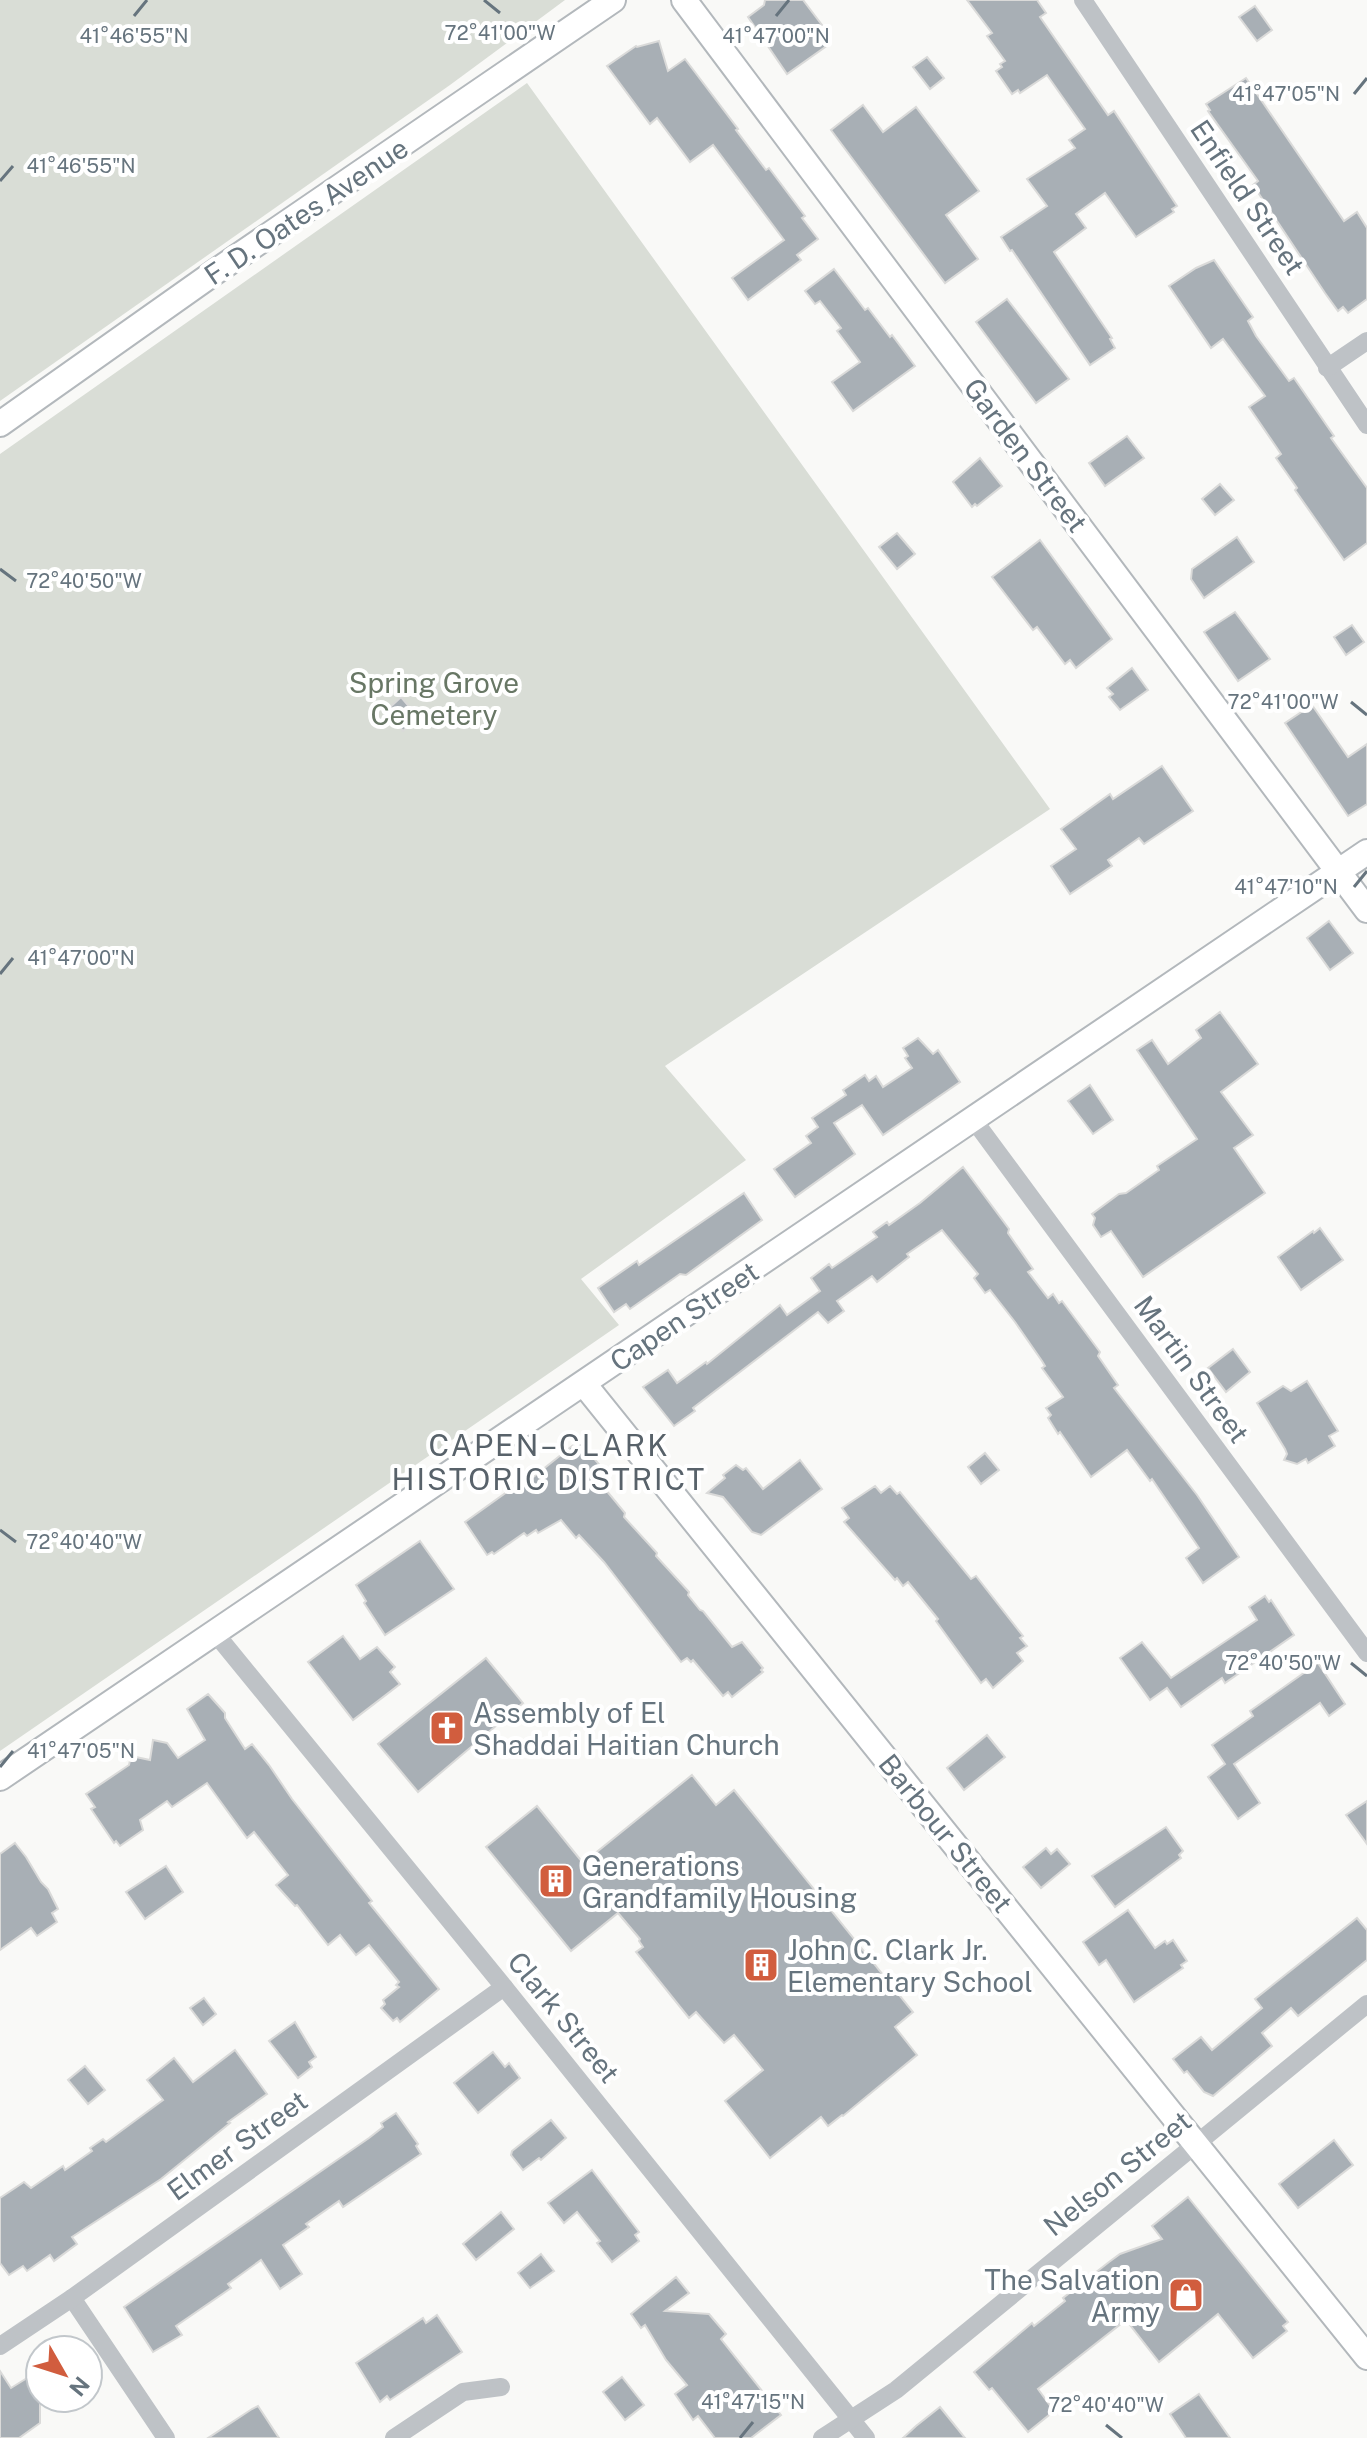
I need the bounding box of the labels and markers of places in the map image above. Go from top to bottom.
place label: Assembly of El Shaddai Haitian Church [473,1696,780,1761]
church icon: Assembly of El Shaddai Haitian Church [428,1709,466,1747]
place label: Generations Grandfamily Housing [582,1849,857,1914]
building icon: Generations Grandfamily Housing [537,1862,575,1900]
place label: John C. Clark Jr. Elementary School [787,1933,1033,1998]
building icon: John C. Clark Jr. Elementary School [742,1946,780,1984]
place label: The Salvation Army [984,2263,1160,2328]
shop icon: The Salvation Army [1167,2276,1205,2314]

